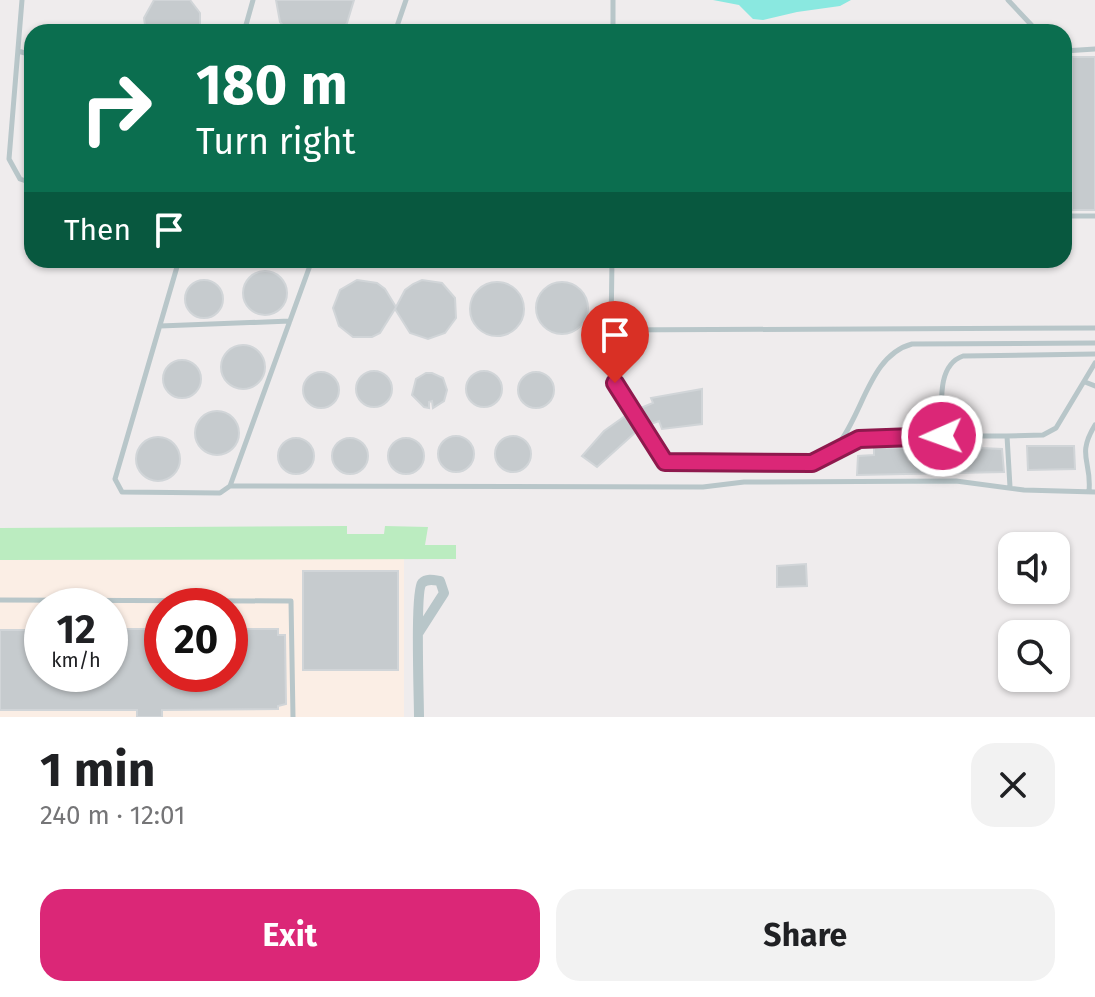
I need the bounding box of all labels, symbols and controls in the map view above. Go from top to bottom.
text: 180 m [196,52,348,119]
icon: right [64,56,168,160]
text: Turn right [196,120,356,164]
icon: arrive [147,208,191,252]
text: Then [64,212,131,248]
pin [581,301,649,383]
icon: arrive [593,313,637,357]
position arrow [900,394,984,478]
map controls [998,532,1070,692]
button: sound [998,532,1070,604]
speed limit sign: 20 [144,588,248,692]
text: 12 [56,606,96,654]
button: search [998,620,1070,692]
text: km/h [51,648,101,672]
text: 1 min [40,741,155,799]
button: close [971,743,1055,827]
text: 240 m · 12:01 [40,800,185,831]
button: Exit [40,889,540,981]
button: Share [556,889,1055,981]

